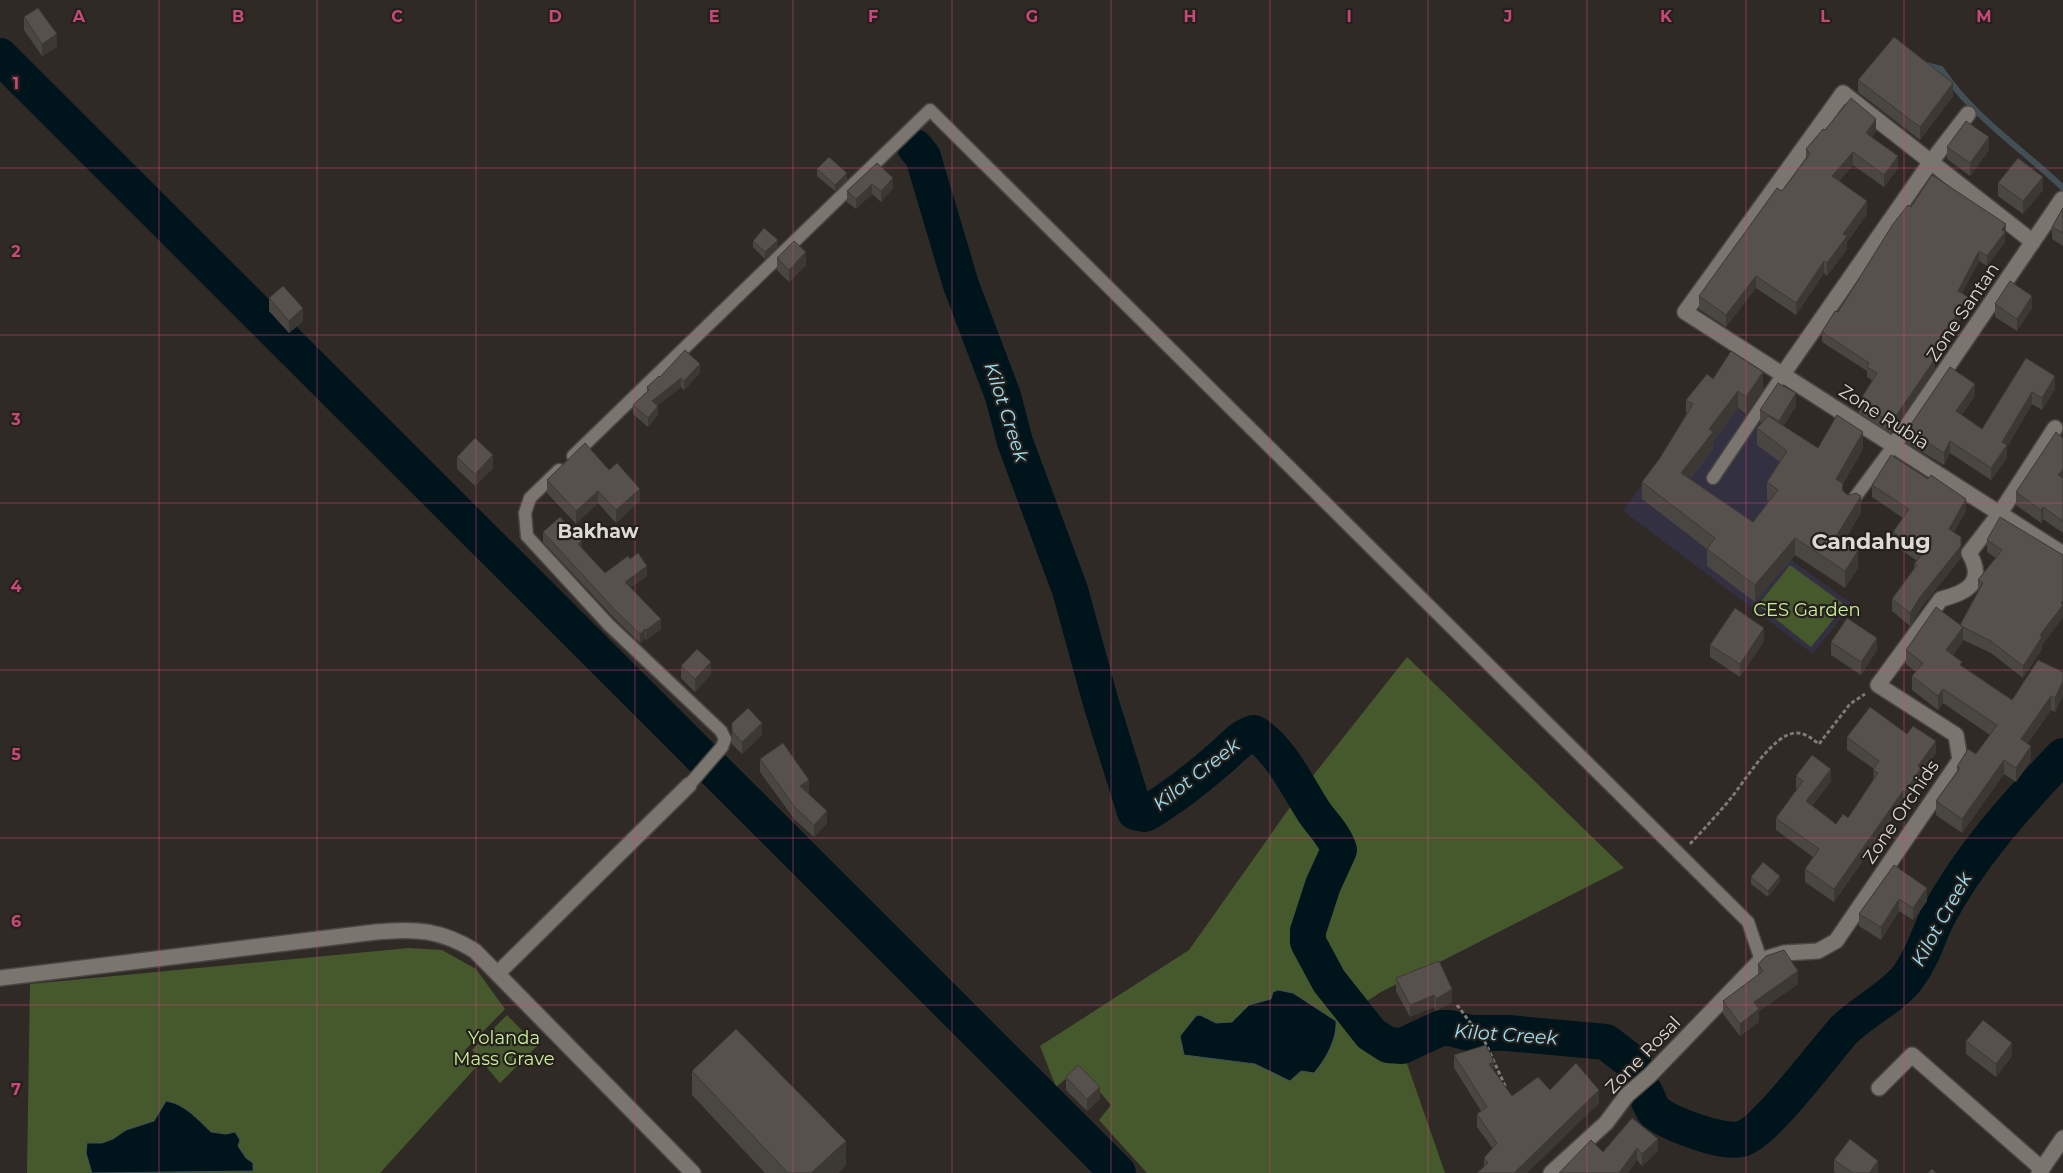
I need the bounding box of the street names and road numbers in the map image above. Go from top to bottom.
street label: Zone Santan [1922,259,2004,365]
street label: Zone Rubia [1835,380,1933,454]
street label: Zone Orchids [1858,756,1944,868]
street label: Zone Rosal [1601,1012,1685,1098]

